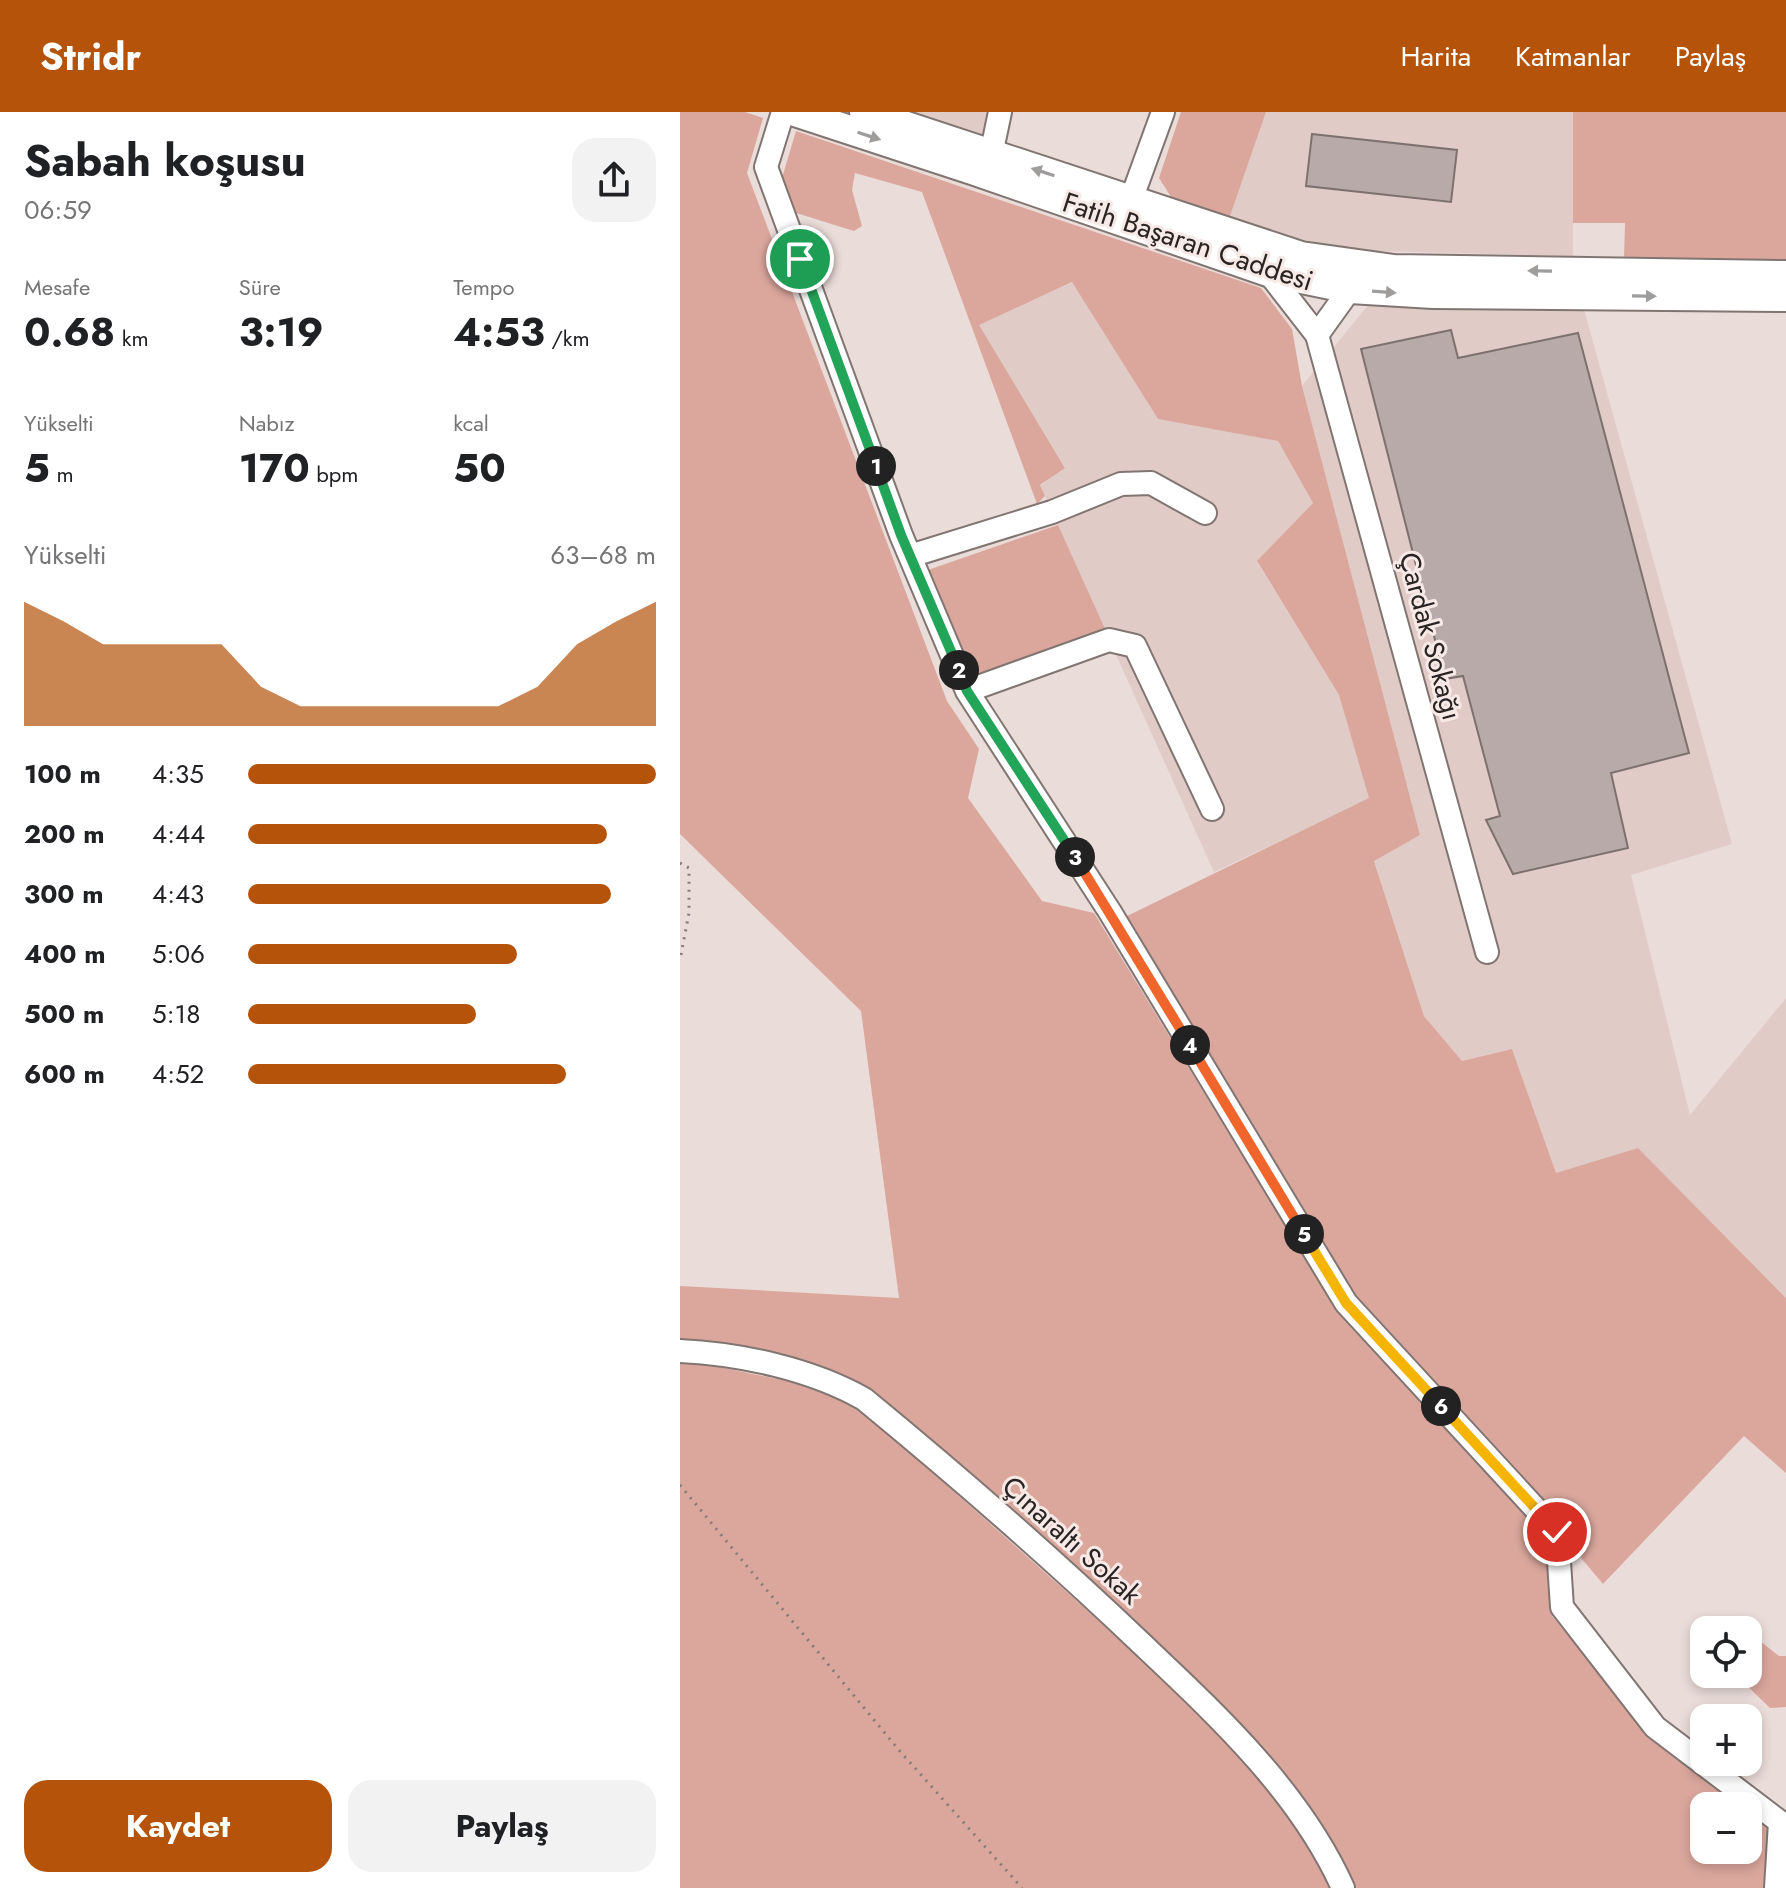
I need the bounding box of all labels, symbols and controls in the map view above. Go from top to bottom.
text: Stridr [40,29,141,84]
text: Harita [1401,36,1471,77]
text: Katmanlar [1515,36,1631,77]
text: Paylaş [1675,36,1746,77]
text: Sabah koşusu [24,129,306,193]
one-way arrow [857,130,881,142]
button: share [572,138,656,222]
one-way arrow [1030,165,1054,177]
street label: Fatih Başaran Caddesi [1057,182,1318,301]
text: 06:59 [24,191,92,229]
pin [766,225,834,293]
icon: arrive [778,237,822,281]
one-way arrow [1527,265,1552,278]
text: Mesafe [24,271,90,303]
text: Süre [239,271,281,303]
text: Tempo [453,271,514,303]
one-way arrow [1372,286,1397,299]
one-way arrow [1632,290,1657,302]
text: 0.68 [24,303,115,361]
text: 3:19 [239,303,324,361]
text: 4:53 [453,303,545,361]
text: km [115,322,149,354]
text: /km [545,322,590,354]
text: Yükselti [24,407,94,439]
text: Nabız [239,407,295,439]
text: kcal [453,407,489,439]
text: 5 [24,439,50,497]
text: 170 [239,439,310,497]
text: 50 [453,439,506,497]
pin: 1 [856,446,896,486]
text: 1 [870,450,882,482]
text: m [50,458,74,490]
text: bpm [310,458,358,490]
text: Yükselti [24,536,107,574]
text: 63–68 m [550,536,656,574]
street label: Çardak Sokağı [1388,548,1473,725]
pin: 2 [939,650,979,690]
text: 2 [952,654,966,686]
text: 100 m [24,755,101,793]
text: 4:35 [152,755,204,793]
text: 200 m [24,815,105,853]
text: 4:44 [152,815,205,853]
pin: 3 [1055,837,1095,877]
text: 3 [1068,841,1082,873]
text: 300 m [24,875,104,913]
text: 4:43 [152,875,204,913]
text: 400 m [24,935,106,973]
text: 5:06 [152,935,205,973]
text: 500 m [24,995,104,1033]
text: 5:18 [152,995,200,1033]
pin: 4 [1170,1025,1210,1065]
text: 4 [1182,1029,1198,1061]
text: 600 m [24,1055,105,1093]
text: 4:52 [152,1055,204,1093]
pin: 5 [1284,1214,1324,1254]
text: 5 [1297,1218,1311,1250]
pin: 6 [1421,1386,1461,1426]
text: 6 [1434,1390,1448,1422]
street label: Çınaraltı Sokak [993,1466,1151,1615]
pin [1523,1498,1591,1566]
icon: check [1535,1510,1579,1554]
map controls [1690,1616,1762,1864]
button: locate [1690,1616,1762,1688]
button: + [1690,1704,1762,1776]
button: Kaydet [24,1780,332,1872]
button: Paylaş [348,1780,656,1872]
button: − [1690,1792,1762,1864]

